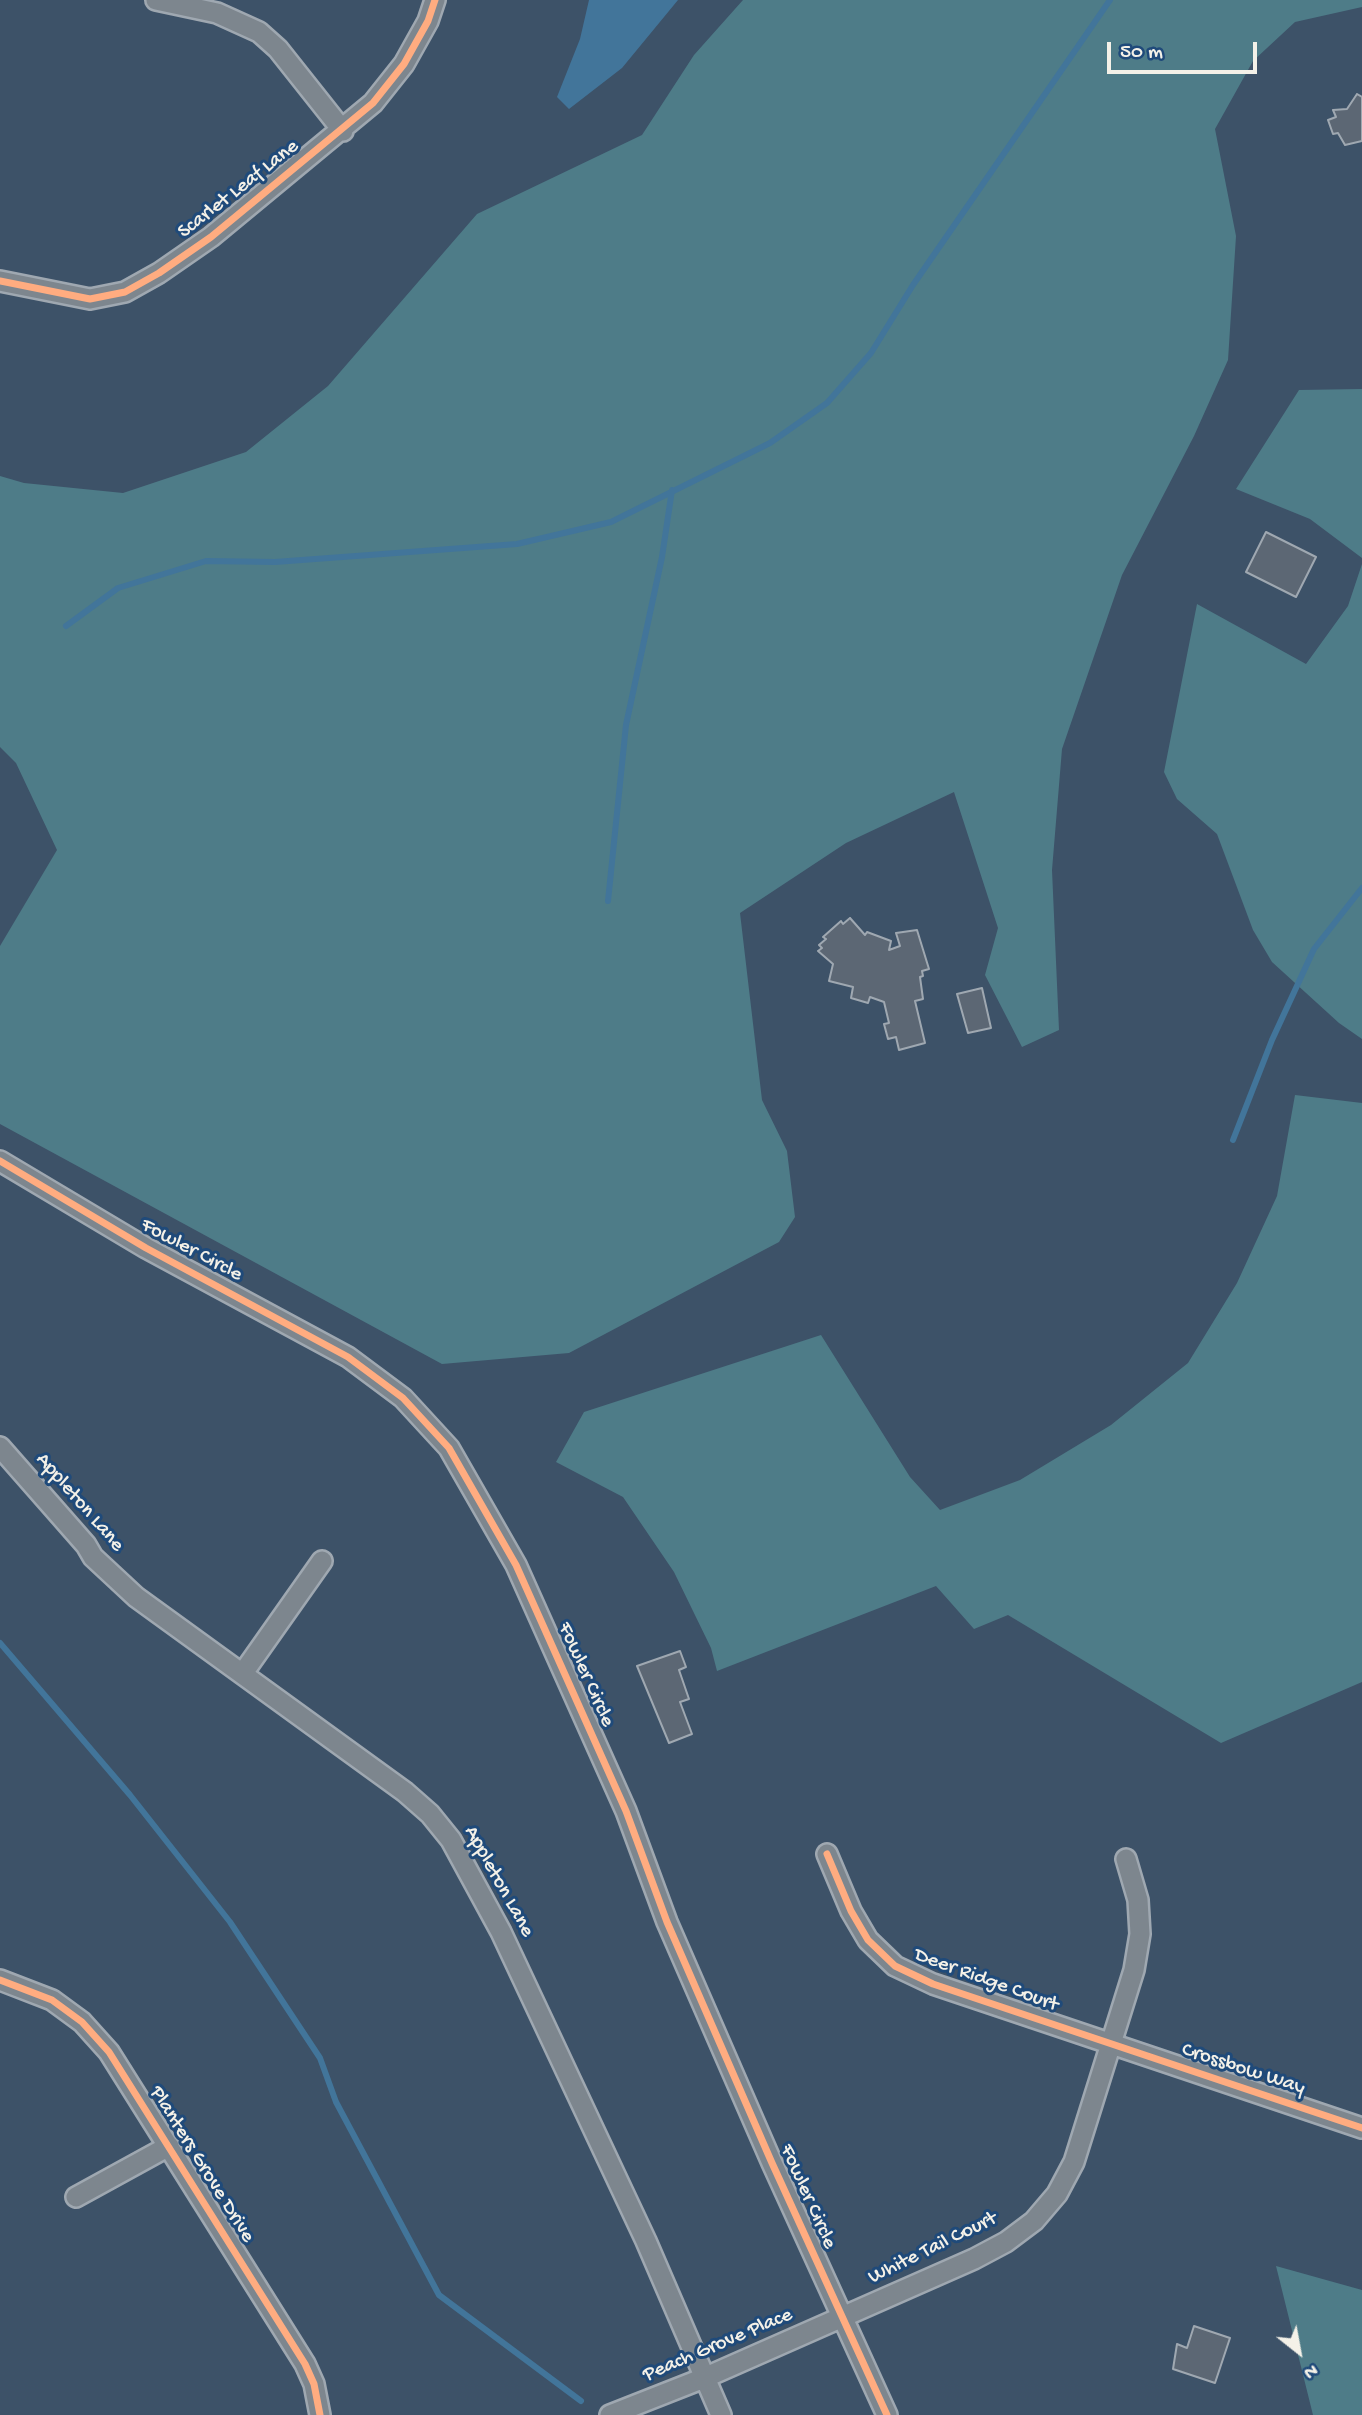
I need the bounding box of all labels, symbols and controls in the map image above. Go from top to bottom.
scale bar [1110,28,1260,72]
text: 50 m [1120,41,1163,66]
street label: Scarlet Leaf Lane [173,135,305,245]
street label: Fowler Circle [136,1214,246,1288]
street label: Appleton Lane [29,1448,129,1558]
street label: Fowler Circle [551,1619,619,1731]
street label: Appleton Lane [457,1822,539,1942]
street label: Deer Ridge Court [910,1943,1062,2019]
street label: Crossbow Way [1178,2038,1308,2102]
street label: Planters Grove Drive [143,2082,259,2248]
street label: Fowler Circle [773,2141,841,2253]
street label: White Tail Court [865,2207,1001,2291]
street label: Peach Grove Place [639,2303,797,2389]
north arrow [1264,2317,1334,2387]
text: N [1299,2357,1321,2383]

